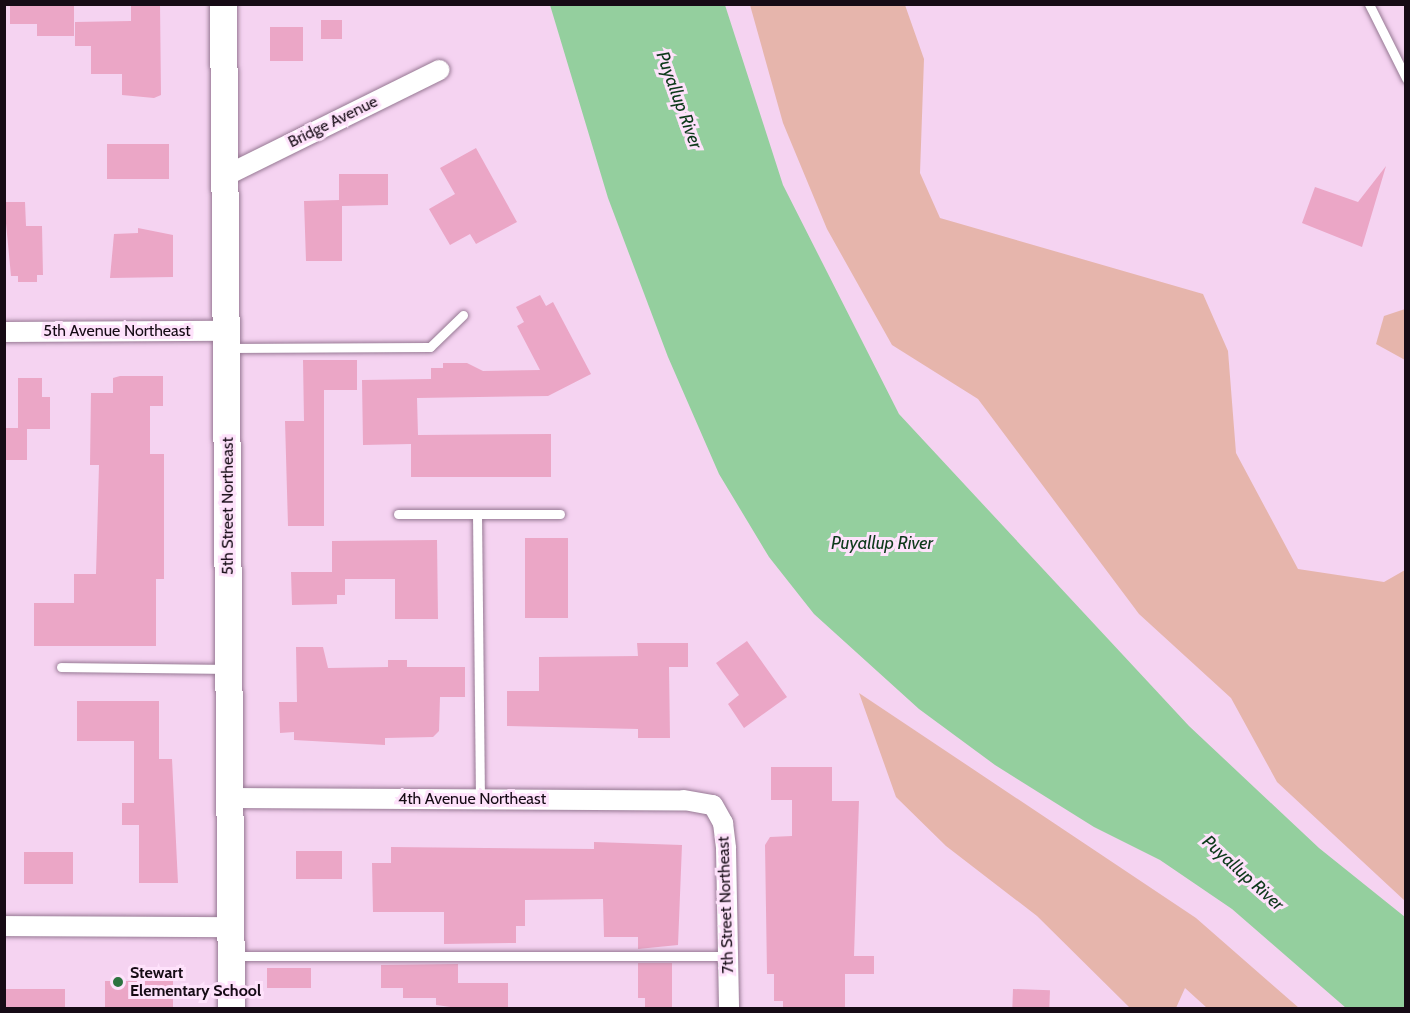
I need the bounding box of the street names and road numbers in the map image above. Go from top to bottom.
street label: Bridge Avenue [285,92,381,152]
street label: 5th Avenue Northeast [43,321,191,341]
street label: 5th Street Northeast [218,437,238,575]
street label: 4th Avenue Northeast [398,789,546,809]
street label: 7th Street Northeast [714,836,738,974]

